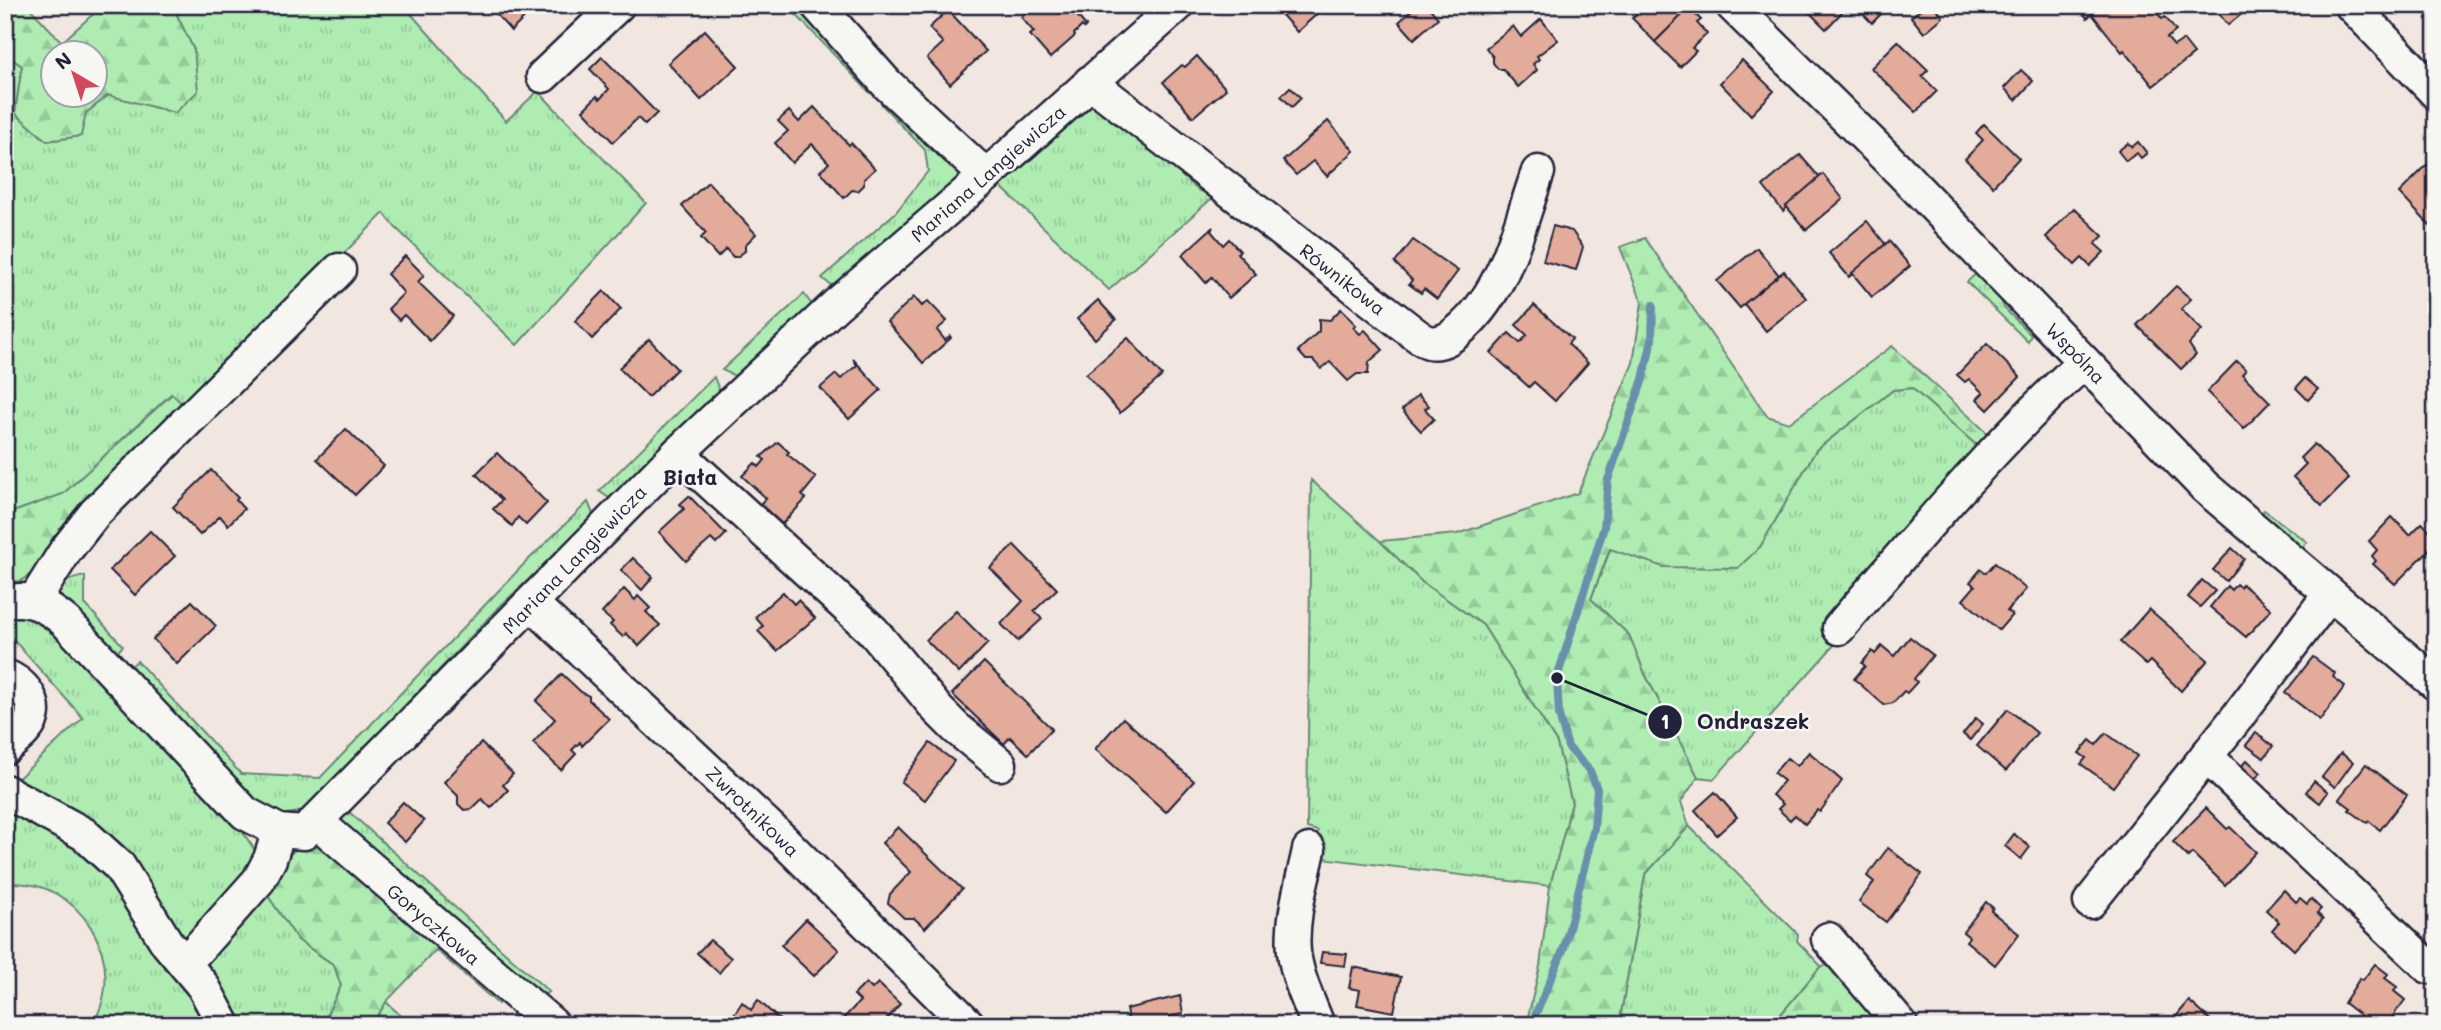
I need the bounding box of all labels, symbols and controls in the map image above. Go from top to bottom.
north arrow [38,38,108,108]
text: N [50,46,76,75]
street label: Mariana Langiewicza [905,99,1071,247]
street label: Równikowa [1295,238,1391,320]
street label: Wspólna [2041,317,2111,389]
district label: Biała [663,463,717,490]
street label: Mariana Langiewicza [496,479,652,639]
callout: Ondraszek [1648,701,1823,743]
text: 1 [1660,707,1670,734]
text: Ondraszek [1697,707,1809,734]
street label: Zwrotnikowa [701,760,805,862]
street label: Goryczkowa [382,878,486,970]

